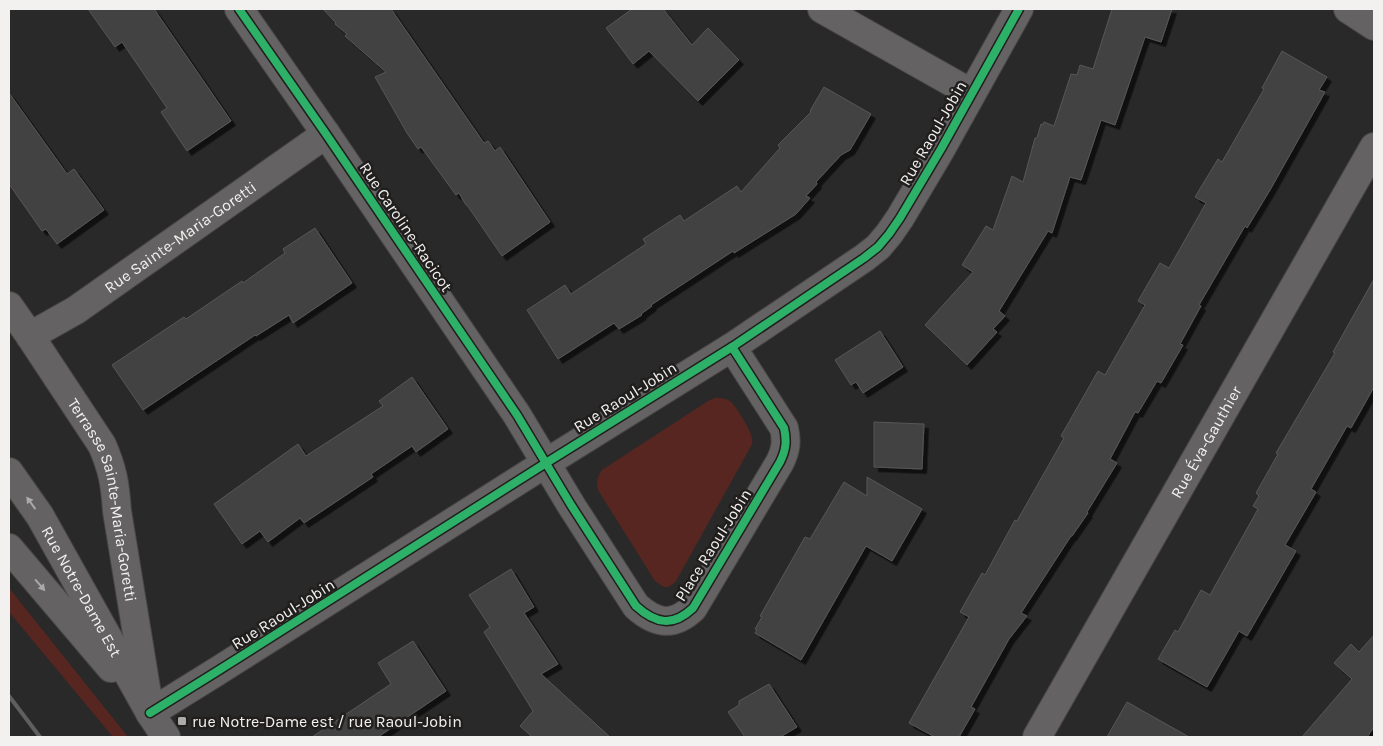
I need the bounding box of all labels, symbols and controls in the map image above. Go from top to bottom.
street label: Rue Raoul-Jobin [895,77,971,189]
street label: Rue Caroline-Racicot [356,159,456,295]
street label: Rue Sainte-Maria-Goretti [100,177,260,297]
street label: Rue Raoul-Jobin [570,358,680,436]
street label: Rue Éva-Gauthier [1166,382,1245,501]
street label: Terrasse Sainte-Maria-Goretti [64,394,141,603]
street label: Place Raoul-Jobin [671,485,755,605]
one-way arrow [26,496,36,510]
street label: Rue Notre-Dame Est [38,523,126,660]
street label: Rue Raoul-Jobin [228,575,338,653]
one-way arrow [35,579,46,592]
place label: rue Notre-Dame est / rue Raoul-Jobin [192,712,462,731]
marker: rue Notre-Dame est / rue Raoul-Jobin [176,715,188,727]

